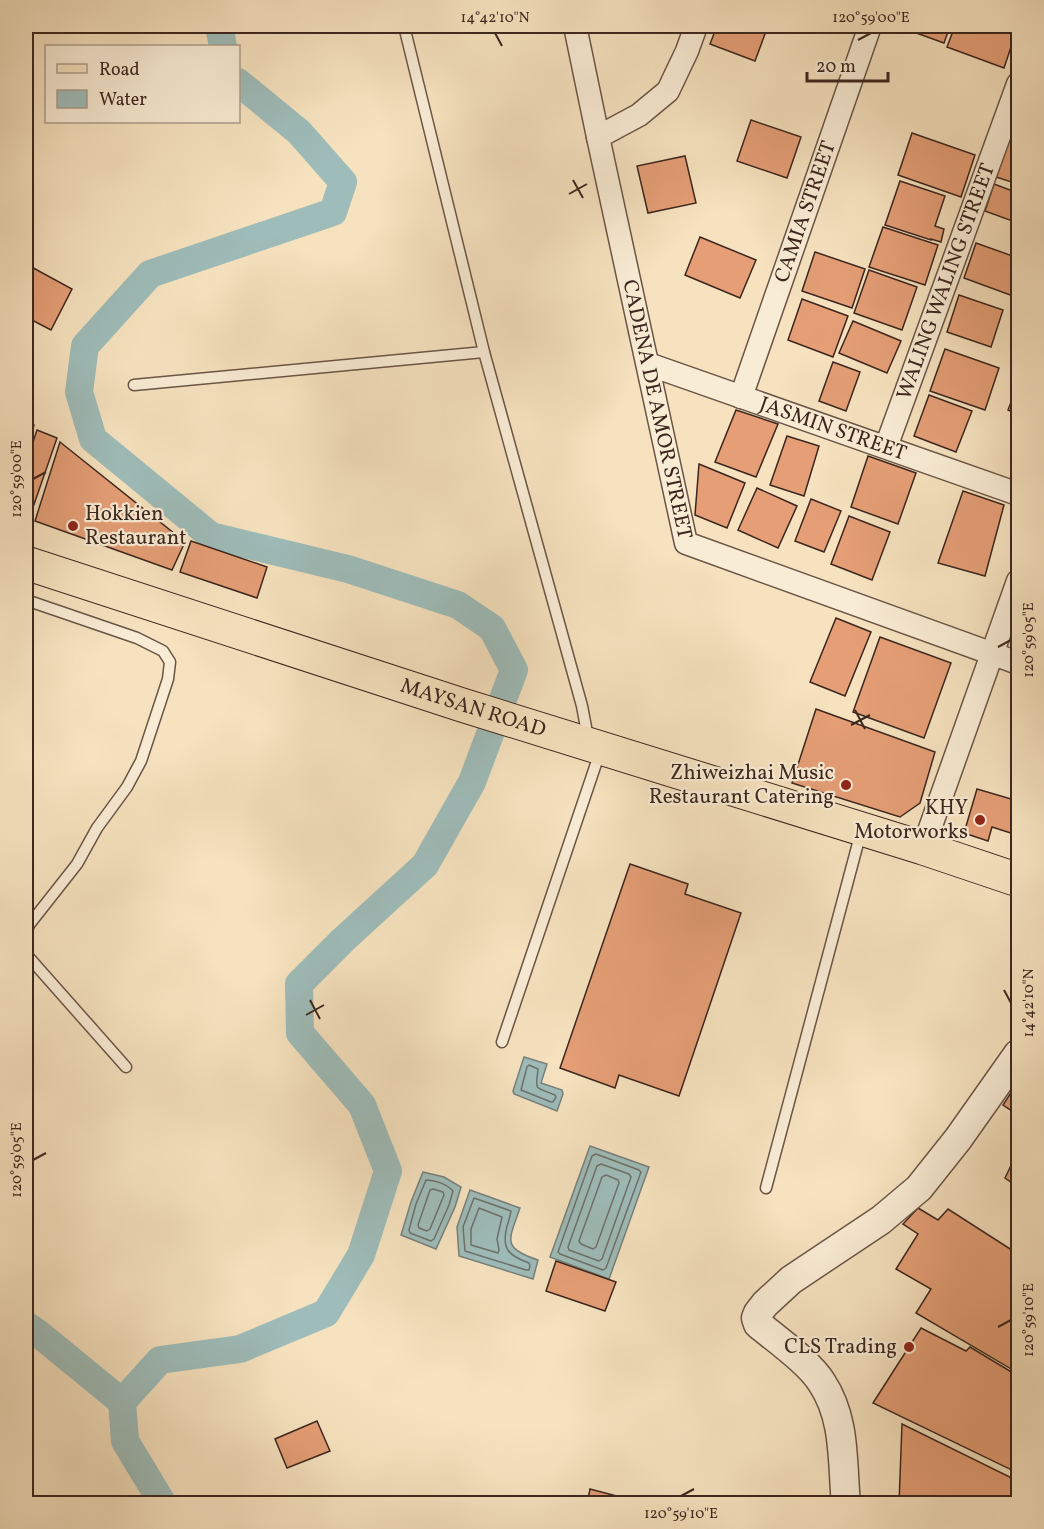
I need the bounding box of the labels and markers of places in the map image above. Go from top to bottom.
place label: Hokkien Restaurant [85,500,187,553]
marker: Hokkien Restaurant [66,519,80,533]
place label: Zhiweizhai Music Restaurant Catering [649,759,834,812]
marker: Zhiweizhai Music Restaurant Catering [839,778,853,792]
place label: KHY Motorworks [854,794,968,847]
marker: KHY Motorworks [973,813,987,827]
place label: CLS Trading [784,1333,897,1362]
marker: CLS Trading [902,1340,916,1354]

